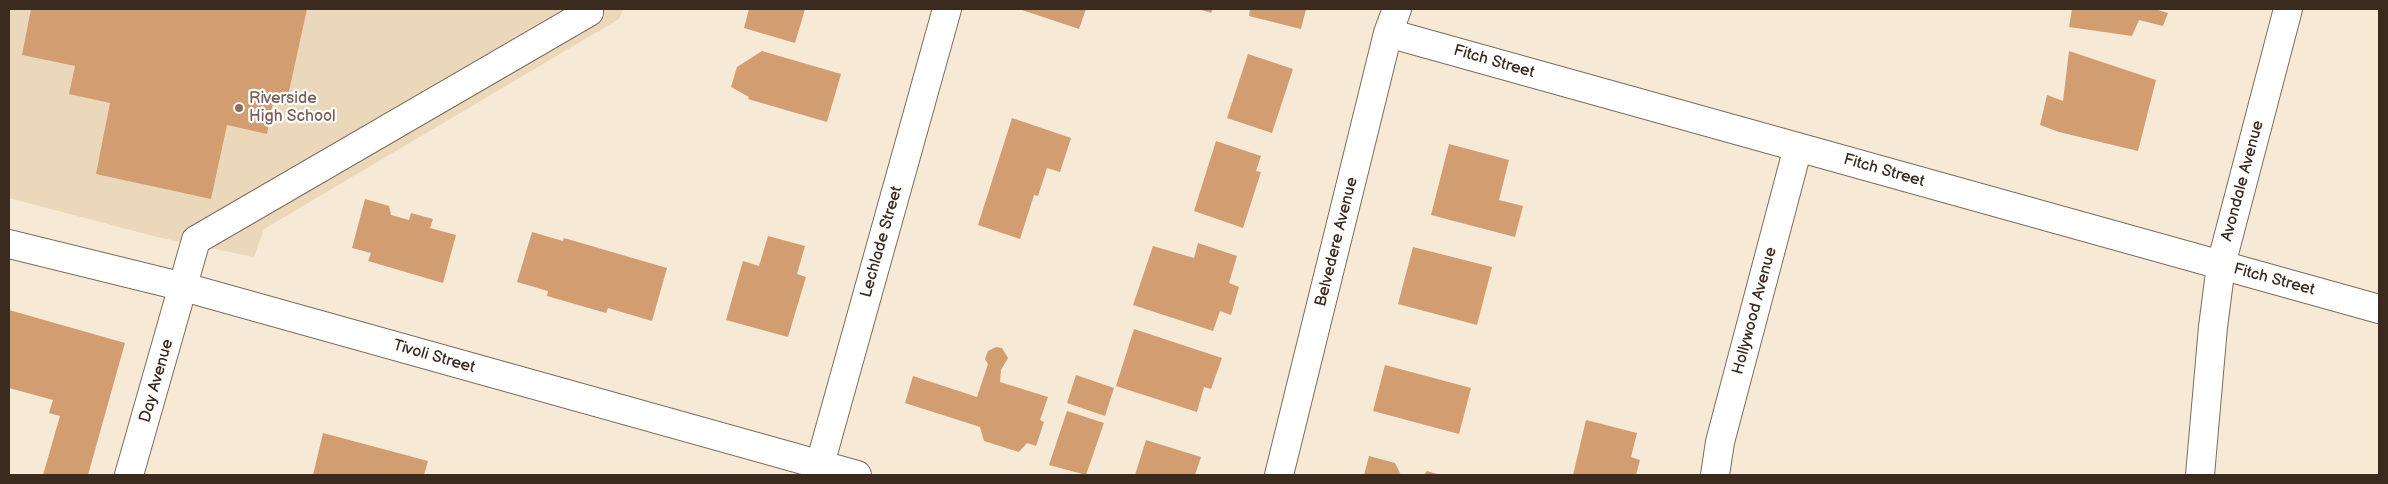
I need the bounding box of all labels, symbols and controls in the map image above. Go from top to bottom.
street label: Fitch Street [1451,41,1537,83]
place label: Riverside High School [249,89,336,127]
marker: Riverside High School [233,102,245,114]
street label: Avondale Avenue [2218,119,2268,243]
street label: Fitch Street [1841,150,1927,192]
street label: Belvedere Avenue [1312,175,1362,309]
street label: Lechlade Street [857,184,907,300]
street label: Hollywood Avenue [1729,245,1781,377]
street label: Fitch Street [2231,260,2317,300]
street label: Tivoli Street [391,336,477,378]
street label: Day Avenue [136,337,178,425]

